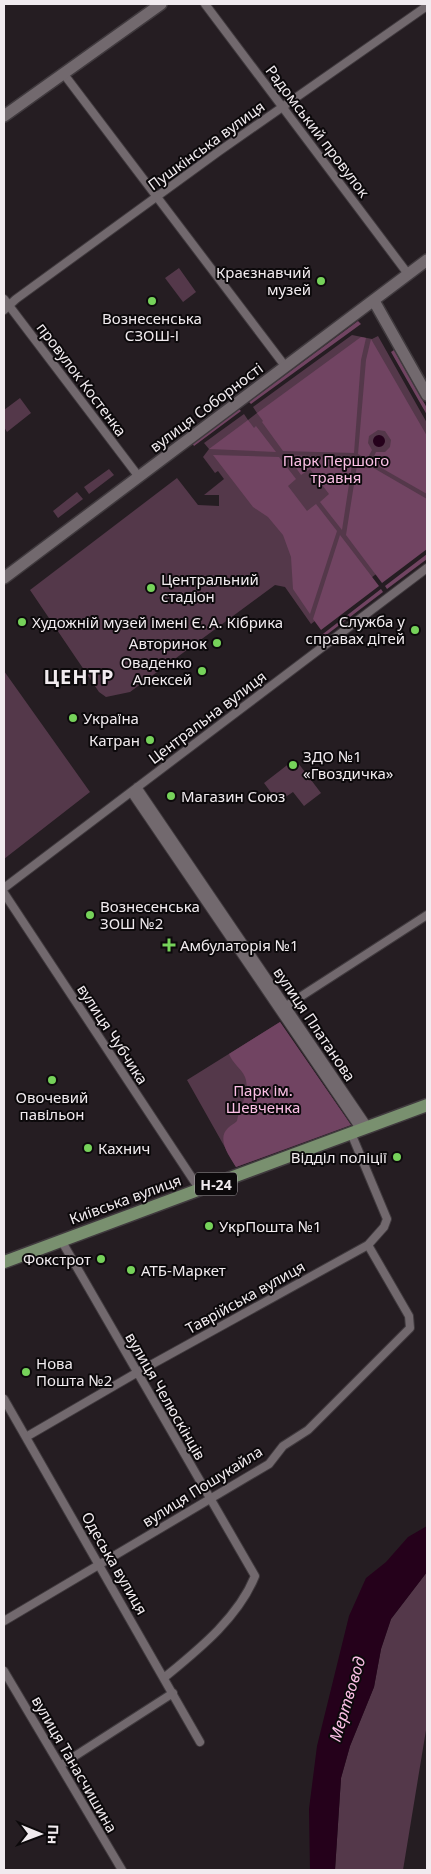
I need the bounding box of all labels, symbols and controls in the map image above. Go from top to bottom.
street label: Радомський провулок [262,61,374,201]
street label: Пушкінська вулиця [144,96,268,194]
place label: Краєзнавчий музей [216,262,311,299]
marker: Краєзнавчий музей [315,275,327,287]
marker: Вознесенська СЗОШ-І [146,295,158,307]
place label: Вознесенська СЗОШ-І [102,308,202,345]
street label: провулок Костенка [33,318,131,440]
street label: вулиця Соборності [145,358,267,456]
park label: Парк Першого травня [283,450,389,487]
place label: Центральний стадіон [161,569,259,606]
marker: Центральний стадіон [145,582,157,594]
place label: Служба у справах дітей [306,611,405,648]
place label: Художній музей імені Є. А. Кібрика [32,612,283,632]
marker: Художній музей імені Є. А. Кібрика [16,616,28,628]
marker: Служба у справах дітей [409,624,421,636]
place label: Авторинок [129,633,207,653]
marker: Авторинок [211,637,223,649]
place label: Оваденко Алексей [121,652,192,689]
district label: ЦЕНТР [43,663,115,690]
marker: Оваденко Алексей [196,665,208,677]
street label: Центральна вулиця [144,666,270,768]
place label: Україна [83,708,139,728]
marker: Україна [67,712,79,724]
place label: Катран [89,730,140,750]
marker: Катран [144,734,156,746]
place label: ЗДО №1 «Гвоздичка» [303,746,394,783]
marker: ЗДО №1 «Гвоздичка» [287,759,299,771]
place label: Магазин Союз [181,786,285,806]
marker: Магазин Союз [165,790,177,802]
place label: Вознесенська ЗОШ №2 [100,896,200,933]
marker: Вознесенська ЗОШ №2 [84,909,96,921]
place label: Амбулаторія №1 [180,935,299,955]
marker: Амбулаторія №1 [162,938,176,952]
street label: вулиця Платанова [269,963,361,1085]
street label: вулиця Чубчика [73,980,153,1088]
marker: Овочевий павільон [46,1074,58,1086]
park label: Парк ім. Шевченка [226,1080,300,1117]
place label: Овочевий павільон [16,1087,88,1124]
place label: Кахнич [98,1138,150,1158]
marker: Кахнич [82,1142,94,1154]
place label: Відділ поліції [291,1147,387,1167]
marker: Відділ поліції [391,1151,403,1163]
street label: Київська вулиця [66,1169,184,1229]
road number: Н-24 [195,1172,237,1196]
place label: УкрПошта №1 [219,1216,322,1236]
marker: УкрПошта №1 [203,1220,215,1232]
place label: Фокстрот [23,1249,91,1269]
marker: Фокстрот [95,1253,107,1265]
street label: Таврійська вулиця [182,1256,308,1338]
place label: АТБ-Маркет [141,1260,226,1280]
marker: АТБ-Маркет [125,1264,137,1276]
street label: вулиця Челюскінців [121,1329,211,1463]
place label: Нова Пошта №2 [36,1353,112,1390]
marker: Нова Пошта №2 [20,1366,32,1378]
street label: вулиця Пошукайла [138,1441,266,1531]
street label: Одеська вулиця [78,1508,152,1618]
water label: Мертвовод [324,1654,370,1744]
street label: вулиця Танасчишина [28,1692,122,1836]
north arrow [15,1809,65,1859]
text: Пн [44,1824,63,1844]

